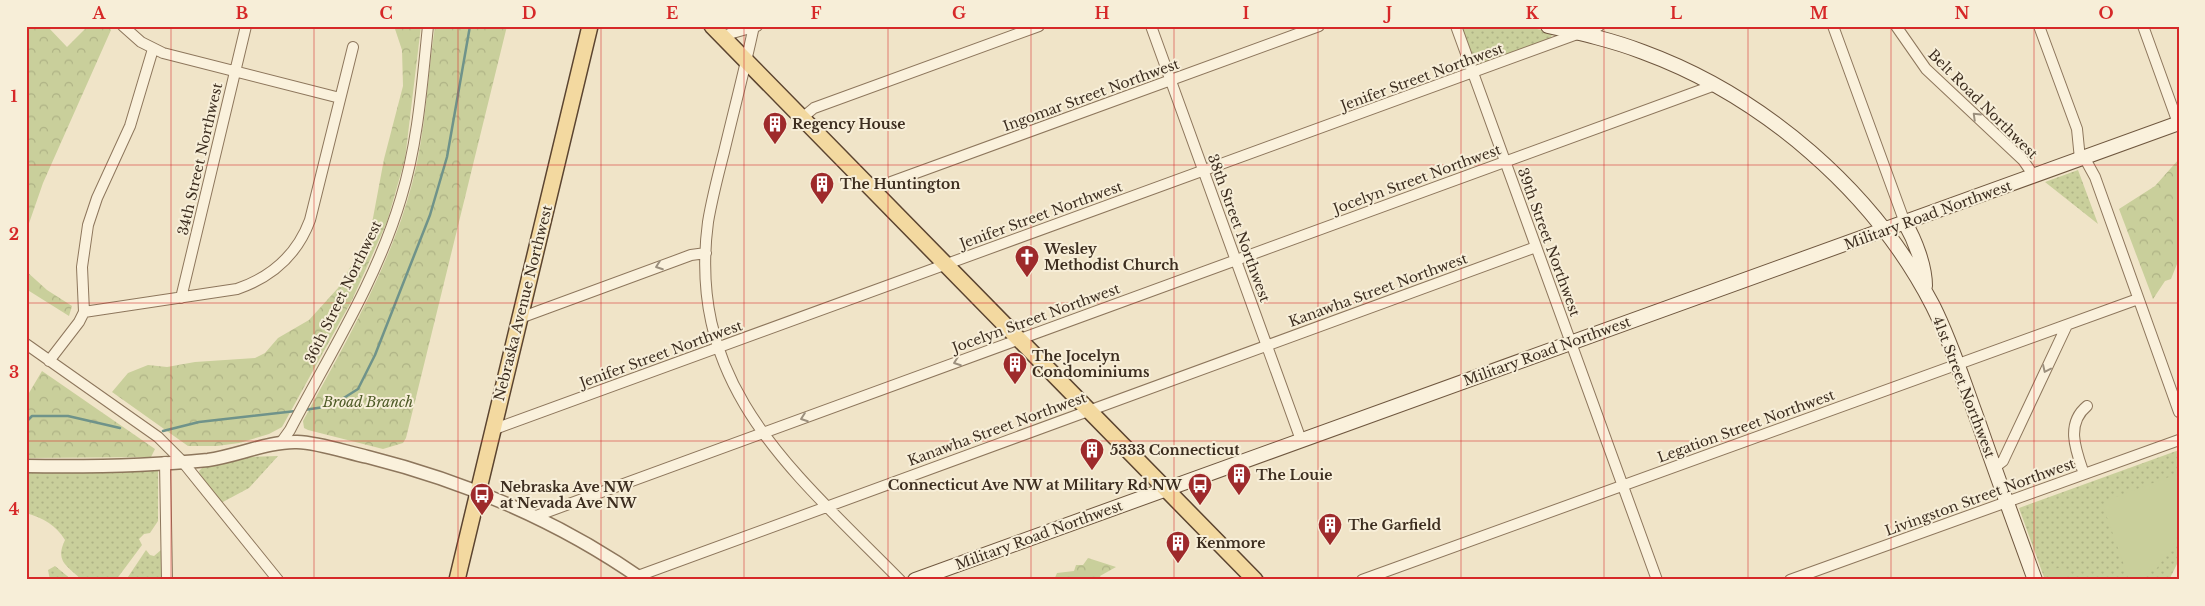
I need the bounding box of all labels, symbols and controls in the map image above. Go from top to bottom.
text: A [92,3,107,23]
text: B [236,3,249,23]
text: C [379,3,393,23]
text: D [522,3,536,23]
text: E [666,3,678,23]
text: F [810,3,822,23]
text: G [952,3,966,23]
text: H [1094,3,1110,23]
text: I [1243,3,1250,23]
text: J [1383,3,1392,23]
text: K [1525,3,1539,23]
text: L [1670,3,1682,23]
text: M [1810,3,1828,23]
text: N [1954,3,1970,23]
text: O [2098,3,2114,23]
street label: Jenifer Street Northwest [1336,39,1506,116]
street label: Belt Road Northwest [1924,45,2042,163]
street label: Ingomar Street Northwest [1000,54,1182,135]
street label: 34th Street Northwest [174,80,226,237]
text: 1 [11,86,18,106]
building icon: Regency House [762,111,788,145]
one-way arrow [1973,113,1982,122]
place label: Regency House [792,115,905,133]
street label: Jocelyn Street Northwest [1329,140,1504,218]
street label: 38th Street Northwest [1204,152,1274,305]
street label: 39th Street Northwest [1514,165,1585,319]
building icon: The Huntington [809,171,835,205]
place label: The Huntington [840,175,960,193]
street label: Military Road Northwest [1842,176,2015,254]
street label: Jenifer Street Northwest [955,177,1125,254]
street label: Nebraska Avenue Northwest [490,203,556,403]
street label: 36th Street Northwest [301,217,386,366]
text: 2 [9,224,19,244]
place label: Wesley Methodist Church [1043,240,1179,274]
church icon: Wesley Methodist Church [1014,244,1040,278]
street label: Kanawha Street Northwest [1286,249,1471,331]
one-way arrow [656,260,664,270]
street label: Jocelyn Street Northwest [948,279,1123,357]
street label: Military Road Northwest [1461,312,1634,390]
street label: 41st Street Northwest [1929,314,2000,461]
street label: Jenifer Street Northwest [575,316,745,393]
place label: The Jocelyn Condominiums [1032,347,1150,381]
building icon: The Jocelyn Condominiums [1002,351,1028,385]
one-way arrow [953,356,961,366]
text: 3 [9,362,19,382]
one-way arrow [2042,364,2053,373]
street label: Legation Street Northwest [1655,385,1838,467]
street label: Kanawha Street Northwest [905,388,1090,470]
park label: Broad Branch [322,393,413,411]
one-way arrow [800,412,809,422]
building icon: 5333 Connecticut [1079,437,1105,471]
place label: 5333 Connecticut [1110,441,1240,459]
street label: Livingston Street Northwest [1883,454,2078,540]
building icon: The Louie [1226,462,1252,496]
place label: The Louie [1256,466,1332,484]
bus stop icon: Connecticut Ave NW at Military Rd NW [1187,472,1213,506]
place label: Connecticut Ave NW at Military Rd NW [888,476,1183,494]
place label: Nebraska Ave NW at Nevada Ave NW [500,478,637,512]
bus stop icon: Nebraska Ave NW at Nevada Ave NW [469,482,495,516]
street label: Military Road Northwest [953,496,1126,574]
text: 4 [9,499,19,519]
building icon: The Garfield [1317,512,1343,546]
place label: The Garfield [1348,516,1442,534]
building icon: Kenmore [1165,530,1191,564]
place label: Kenmore [1196,534,1265,552]

